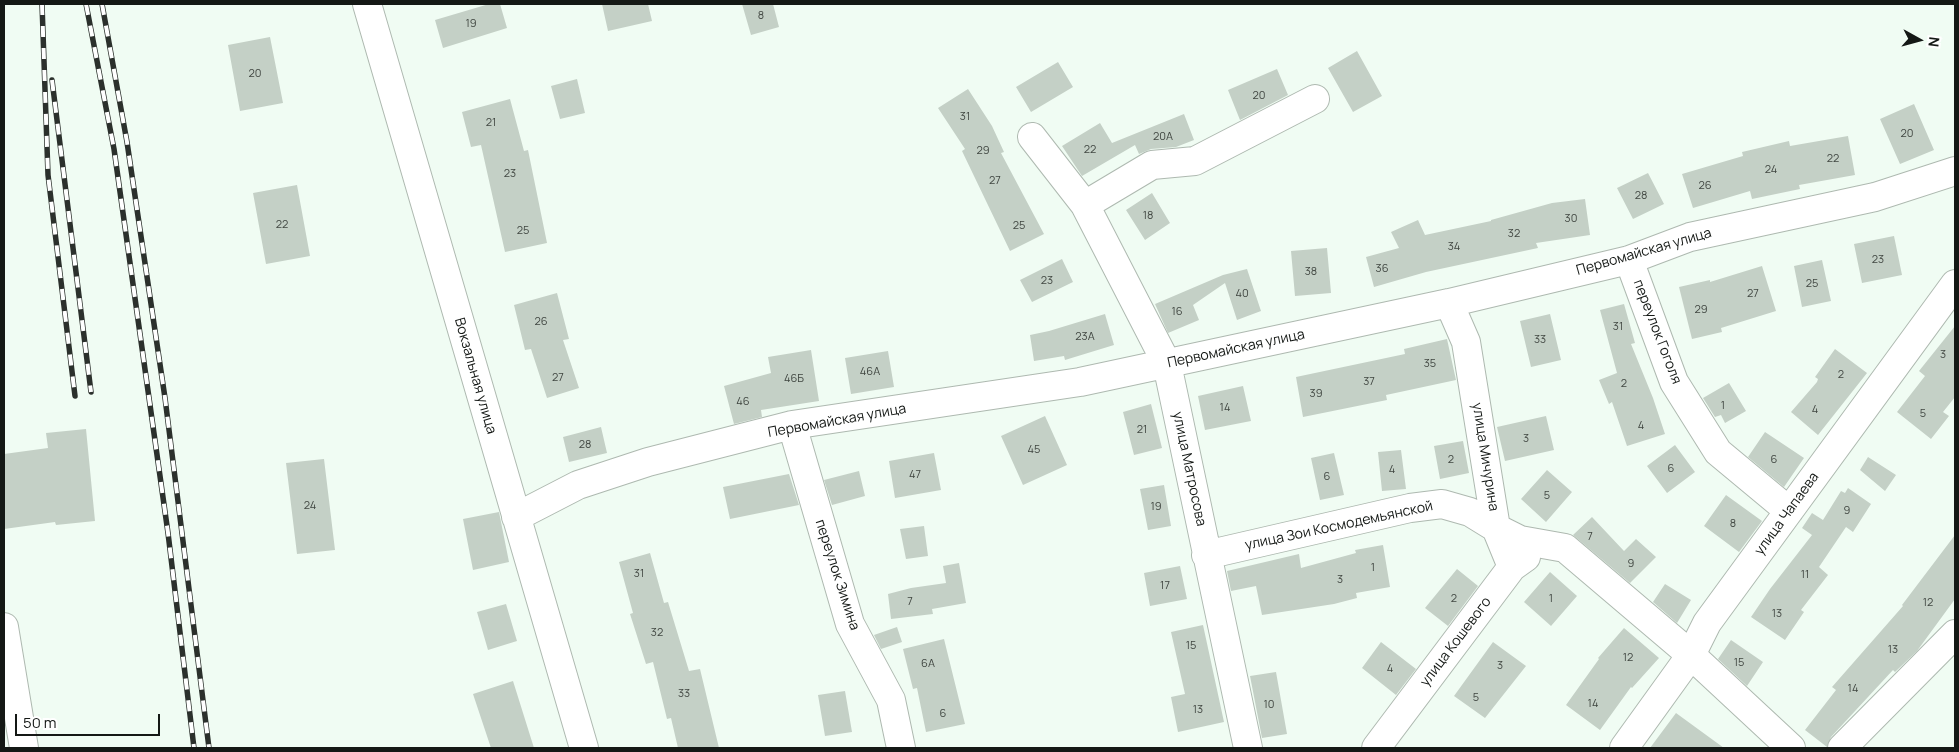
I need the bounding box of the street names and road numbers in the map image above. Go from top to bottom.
street label: Первомайская улица [1574,225,1714,279]
street label: переулок Гоголя [1629,277,1685,387]
street label: Вокзальная улица [450,316,500,436]
street label: Первомайская улица [1166,326,1306,372]
street label: Первомайская улица [767,401,907,441]
street label: улица Мичурина [1468,402,1502,512]
street label: улица Матросова [1169,410,1209,528]
street label: улица Чапаева [1751,469,1823,559]
street label: улица Зои Космодемьянской [1243,498,1435,554]
street label: переулок Зимина [811,517,863,633]
street label: улица Кошевого [1417,594,1495,690]

